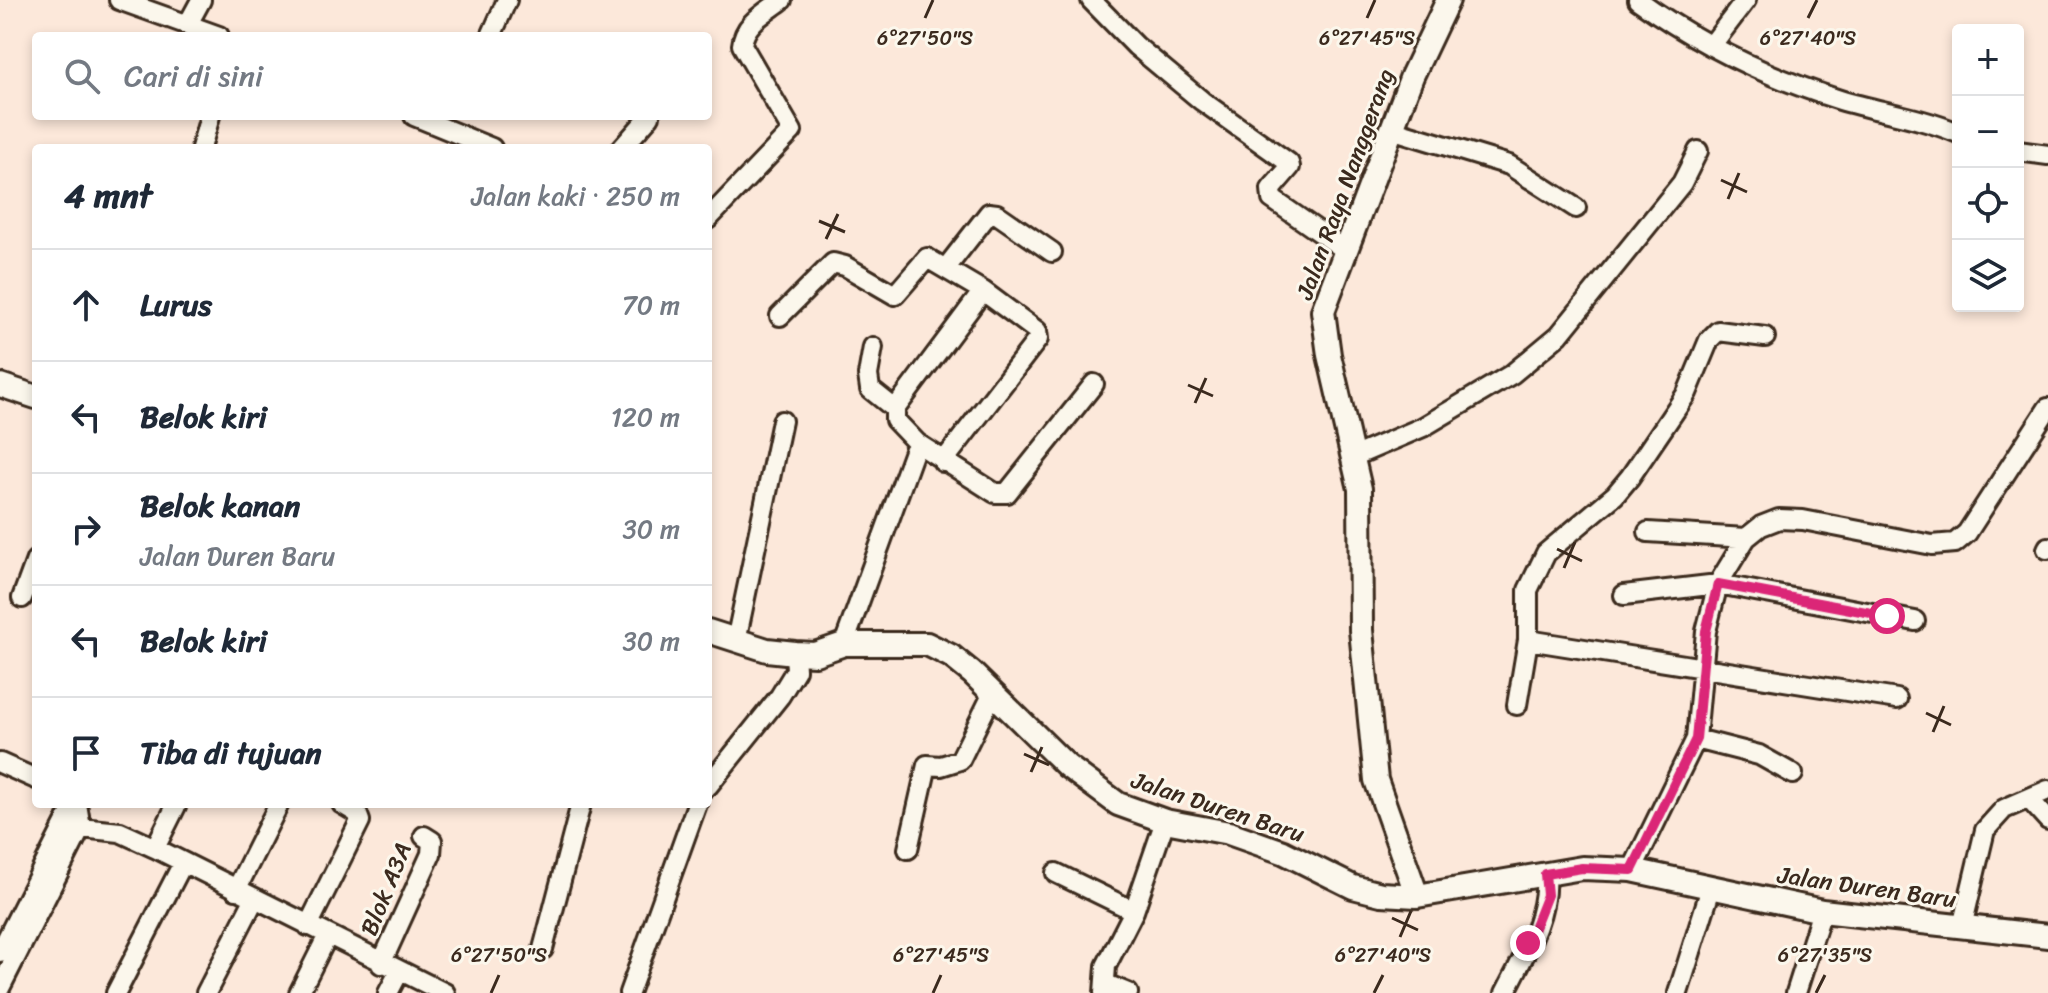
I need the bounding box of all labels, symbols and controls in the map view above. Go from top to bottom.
text: 6°27'50"S [877,21,973,56]
text: 6°27'45"S [1319,21,1415,56]
text: 6°27'40"S [1760,21,1857,56]
map controls [1952,24,2024,312]
button: + [1952,24,2024,96]
search box [32,32,712,120]
text: Cari di sini [124,49,263,103]
icon: search [60,54,104,98]
street label: Jalan Raya Nanggerang [1283,63,1406,306]
button: − [1952,96,2024,168]
text: 4 mnt [64,166,152,226]
button: locate [1952,168,2024,240]
text: Jalan kaki · 250 m [471,173,680,219]
button: layers [1952,240,2024,312]
text: Lurus [140,278,212,332]
text: 70 m [622,282,680,328]
icon: ahead [64,283,108,327]
text: Belok kiri [140,390,267,444]
text: 120 m [611,394,680,440]
icon: left [64,395,108,439]
text: Belok kanan [140,479,300,533]
text: 30 m [623,506,680,552]
icon: right [64,507,108,551]
text: Jalan Duren Baru [140,533,335,579]
route start [1869,598,1905,634]
text: Belok kiri [140,614,267,668]
text: 30 m [623,618,680,664]
icon: left [64,619,108,663]
text: Tiba di tujuan [140,726,321,780]
icon: arrive [64,731,108,775]
street label: Jalan Duren Baru [1125,759,1310,855]
street label: Blok A3A [348,836,424,942]
street label: Jalan Duren Baru [1774,854,1959,920]
route end [1510,925,1546,961]
text: 6°27'50"S [451,938,547,973]
text: 6°27'45"S [893,938,989,973]
text: 6°27'40"S [1335,938,1432,973]
text: 6°27'35"S [1778,938,1873,973]

